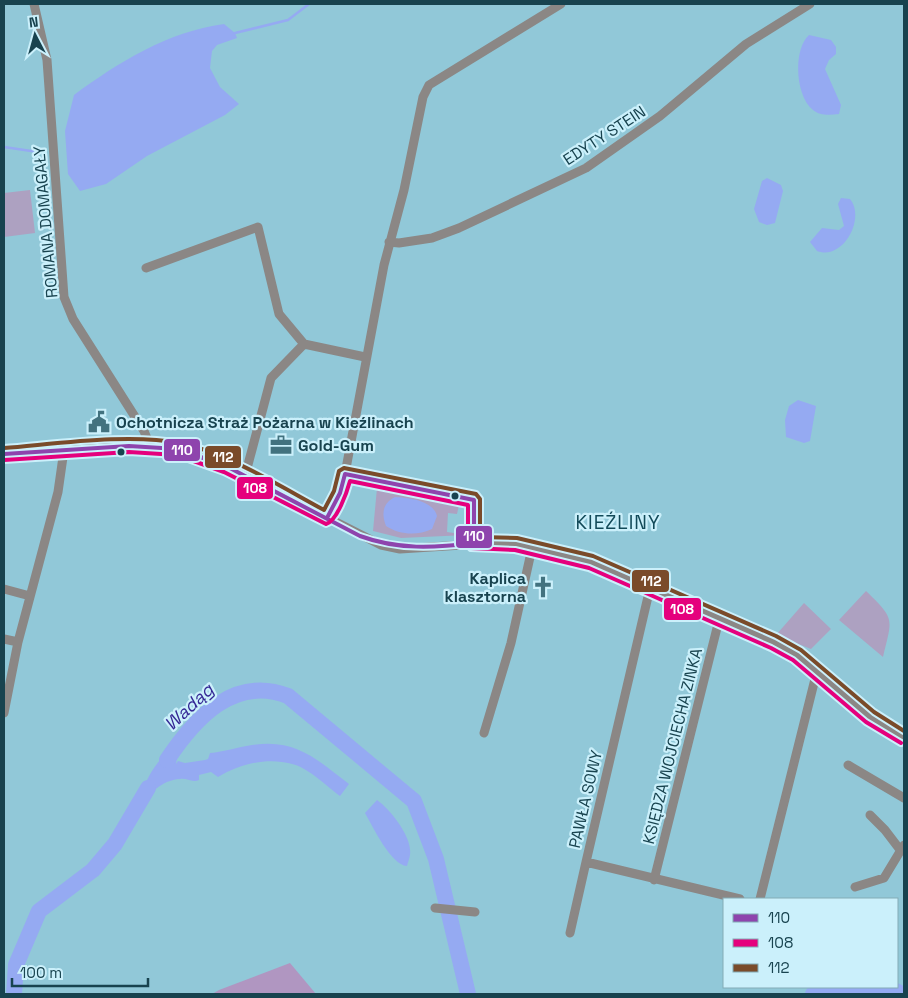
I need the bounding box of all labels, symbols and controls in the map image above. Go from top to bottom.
north arrow [10,10,60,60]
text: N [28,13,39,32]
street label: EDYTY STEIN [559,101,650,170]
street label: ROMANA DOMAGAŁY [28,145,63,299]
public building icon: Ochotnicza Straż Pożarna w Kieźlinach [86,409,112,435]
place label: Ochotnicza Straż Pożarna w Kieźlinach [116,412,414,433]
office icon: Gold-Gum [268,432,294,458]
place label: Gold-Gum [298,435,374,456]
line badge: 110 [163,438,201,462]
text: 110 [171,441,193,459]
line badge: 112 [204,445,242,469]
unlabelled marker [116,447,126,457]
text: 112 [213,448,233,466]
line badge: 108 [236,476,274,500]
text: 108 [243,479,267,497]
unlabelled marker [450,491,460,501]
district label: KIEŹLINY [575,510,661,535]
line badge: 110 [455,525,493,549]
text: 110 [463,527,485,545]
place label: Kaplica klasztorna [445,568,526,607]
line badge: 112 [631,569,670,593]
text: 112 [641,572,661,590]
church icon: Kaplica klasztorna [530,574,556,600]
line badge: 108 [663,597,702,621]
text: 108 [670,600,694,618]
street label: KSIĘDZA WOJCIECHA ZINKA [638,646,707,846]
water label: Wadąg [159,677,219,735]
street label: PAWŁA SOWY [564,748,607,850]
legend [723,898,898,988]
text: 110 [768,908,790,927]
text: 108 [768,933,793,952]
scale bar [12,956,149,988]
text: 112 [768,958,790,977]
text: 100 m [20,963,62,982]

